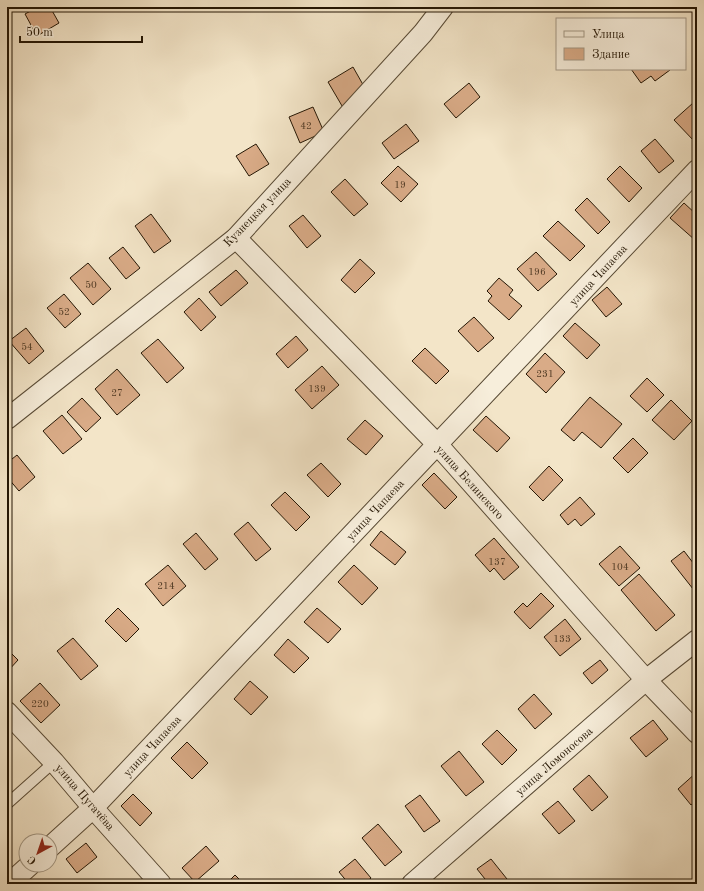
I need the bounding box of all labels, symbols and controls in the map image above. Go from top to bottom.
scale bar [20,18,142,44]
legend [556,18,686,70]
text: 50 m [26,26,53,39]
text: Улица [592,29,625,41]
text: Здание [592,49,630,61]
house number: 42 [300,121,312,131]
street label: Кузнецкая улица [222,176,294,250]
house number: 19 [394,180,406,190]
street label: улица Чапаева [568,243,630,308]
house number: 196 [528,267,546,277]
house number: 50 [85,280,97,290]
house number: 52 [58,307,70,317]
house number: 54 [21,342,33,352]
house number: 231 [536,369,554,379]
house number: 139 [308,384,326,394]
house number: 27 [111,388,123,398]
street label: улица Белинского [433,443,506,522]
street label: улица Чапаева [345,478,407,543]
house number: 137 [488,557,506,567]
house number: 104 [611,562,629,572]
house number: 214 [157,581,175,591]
house number: 133 [553,634,571,644]
house number: 220 [31,699,49,709]
street label: улица Чапаева [122,714,184,779]
street label: улица Ломоносова [514,725,595,798]
street label: улица Пугачёва [52,762,116,833]
north arrow [18,833,58,873]
text: С [26,853,39,866]

